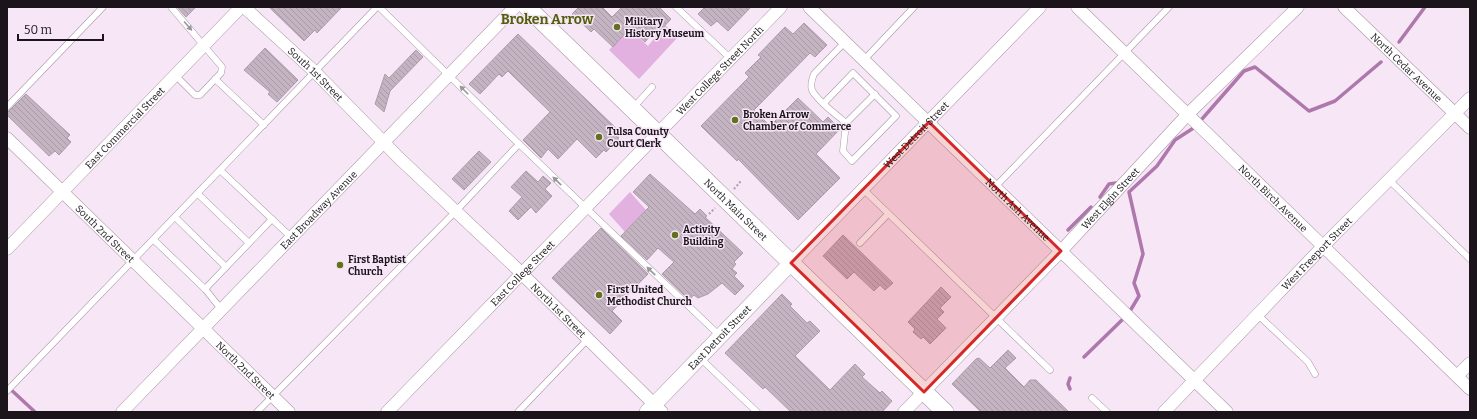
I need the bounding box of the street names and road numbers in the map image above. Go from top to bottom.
street label: West College Street North [674,23,767,118]
street label: North Cedar Avenue [1368,31,1444,105]
street label: South 1st Street [285,45,345,104]
street label: East Commercial Street [83,85,168,172]
street label: West Detroit Street [881,99,952,171]
street label: North Birch Avenue [1236,162,1310,235]
street label: West Elgin Street [1079,165,1142,232]
street label: East Broadway Avenue [278,169,360,252]
street label: North Ash Avenue [983,176,1052,244]
street label: North Main Street [701,177,770,244]
street label: South 2nd Street [73,203,137,266]
street label: West Freeport Street [1279,215,1355,293]
street label: East College Street [489,238,558,309]
street label: North 1st Street [528,281,588,341]
street label: East Detroit Street [686,303,754,373]
street label: North 2nd Street [213,339,277,402]

